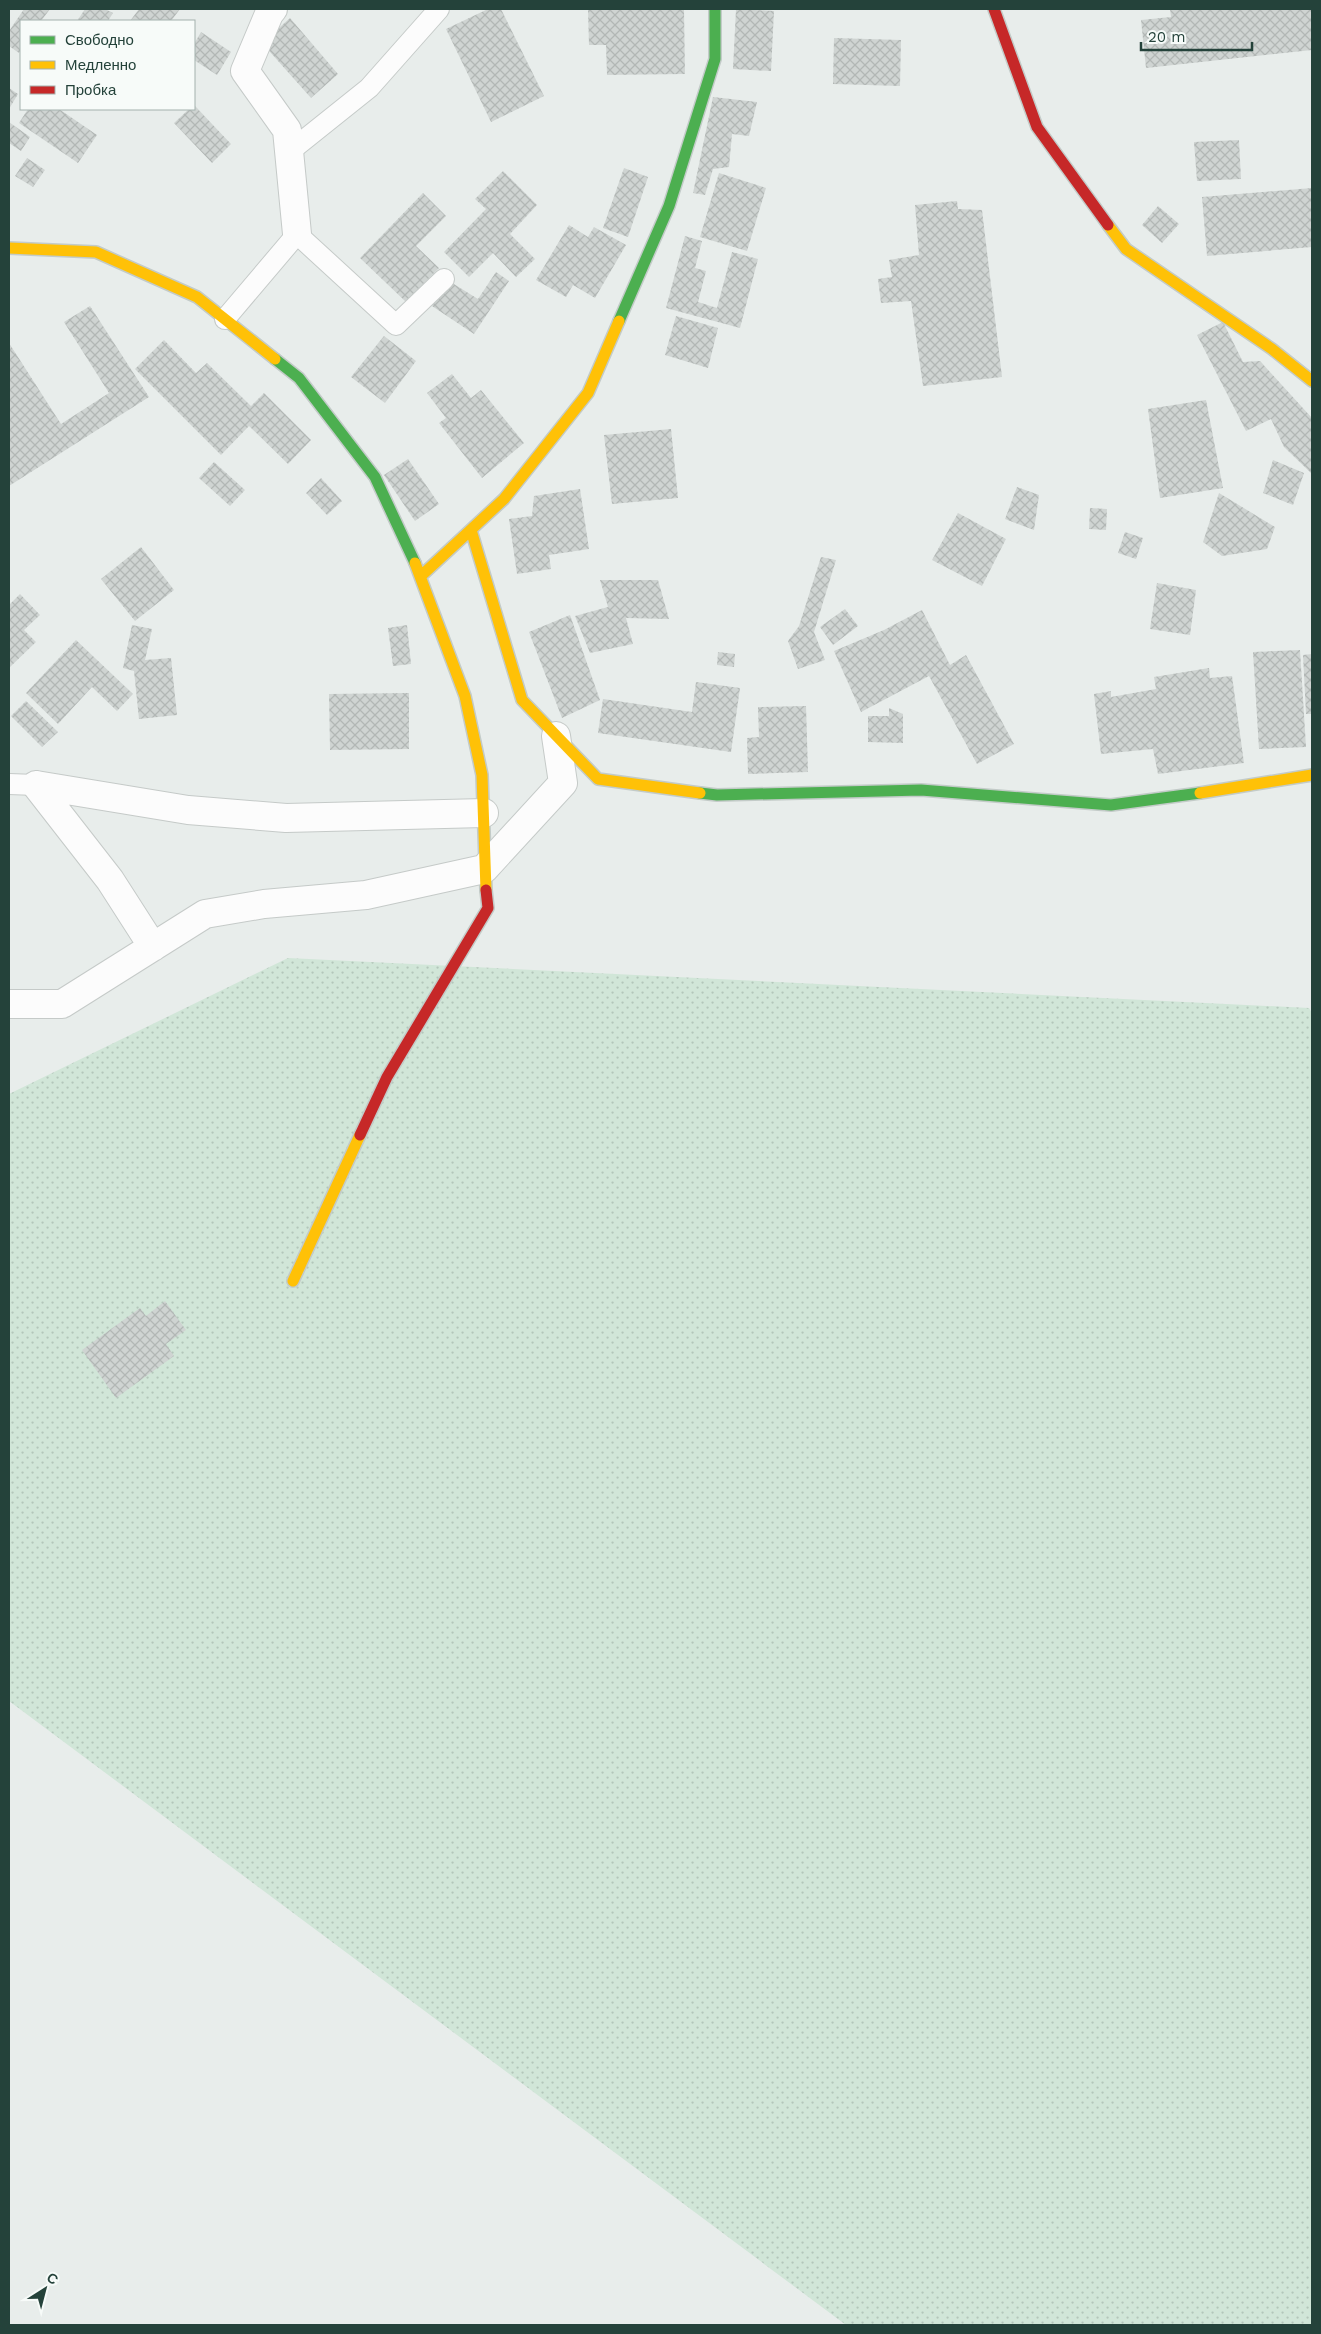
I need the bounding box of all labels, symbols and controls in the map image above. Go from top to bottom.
legend [20,20,195,110]
scale bar [1141,20,1252,52]
text: 20 m [1148,28,1186,46]
text: Свободно [65,31,134,49]
text: Медленно [65,56,136,74]
text: Пробка [65,81,117,99]
north arrow [20,2264,70,2314]
text: С [44,2269,61,2288]

